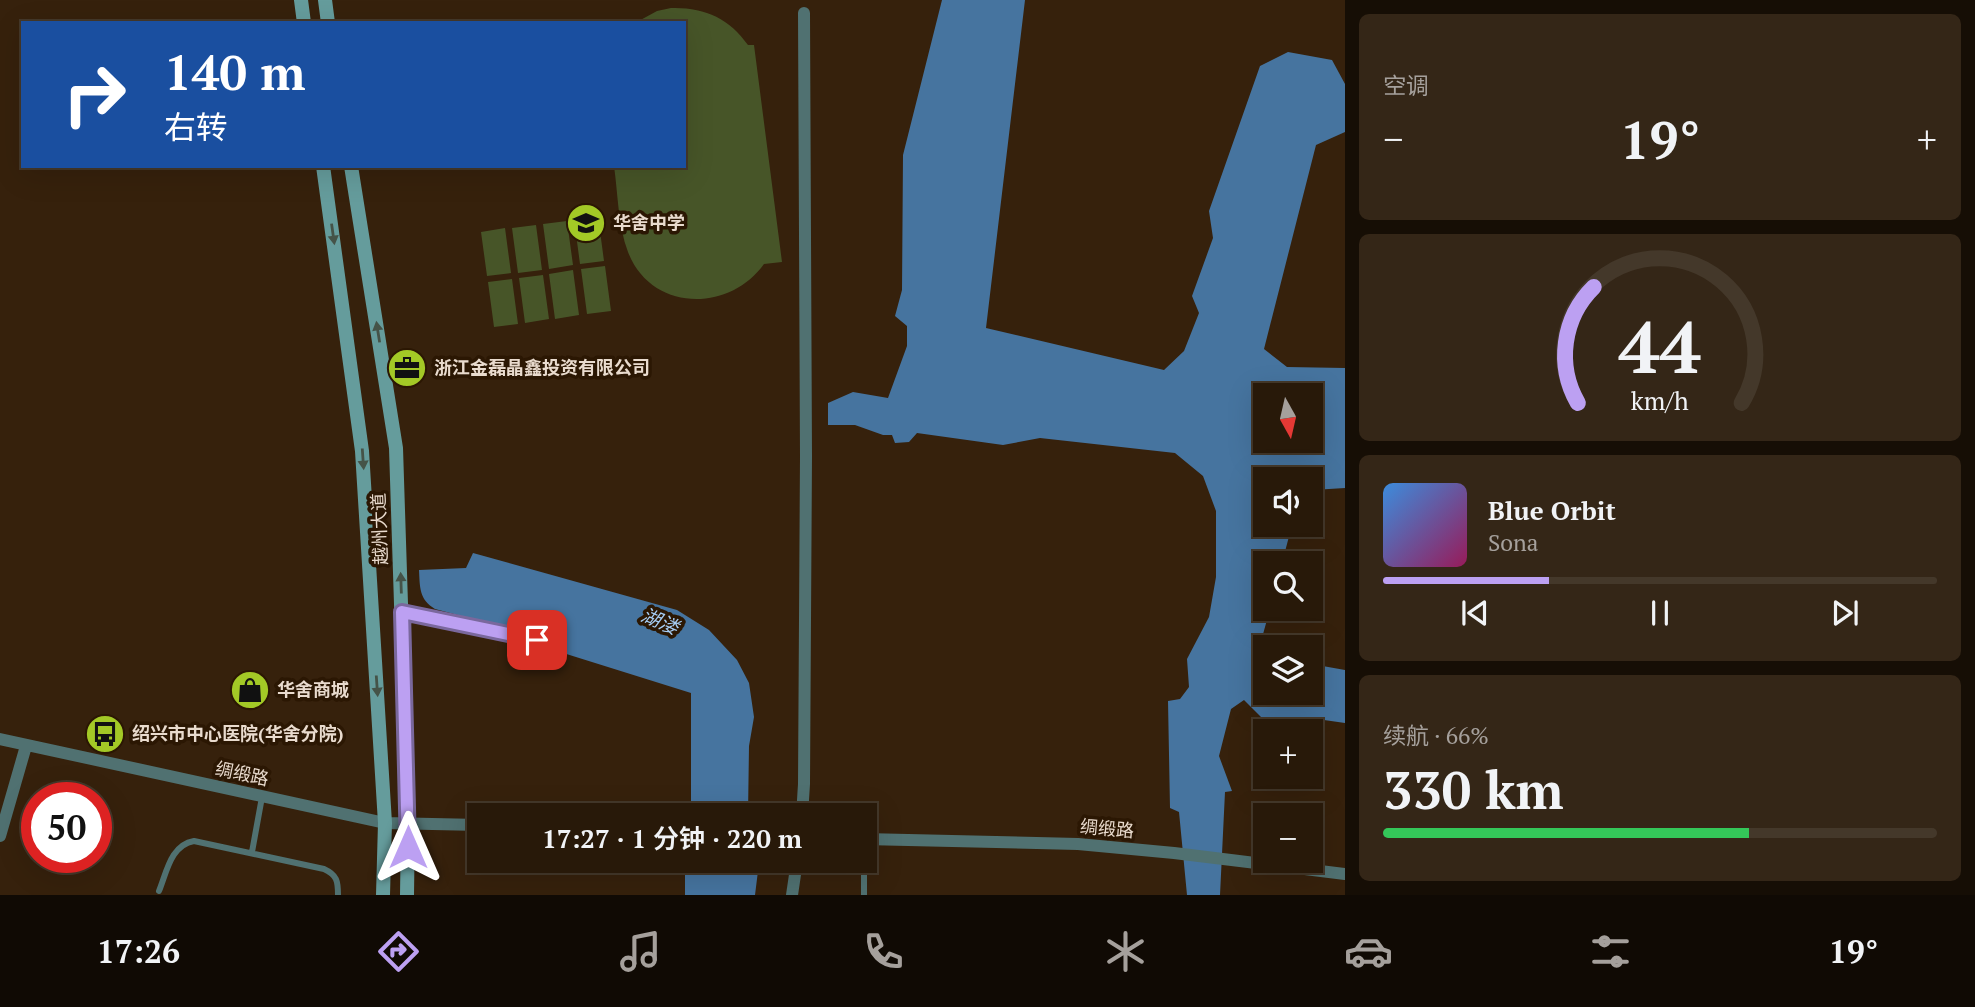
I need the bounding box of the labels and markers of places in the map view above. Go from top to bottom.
school or university icon: 华舍中学 [565,202,607,244]
place label: 华舍中学 [613,210,685,234]
office icon: 浙江金磊晶鑫投资有限公司 [386,347,428,389]
place label: 浙江金磊晶鑫投资有限公司 [434,355,650,379]
pin [507,610,567,670]
shop icon: 华舍商城 [229,669,271,711]
place label: 华舍商城 [277,677,349,701]
bus stop icon: 绍兴市中心医院(华舍分院) [84,713,126,755]
place label: 绍兴市中心医院(华舍分院) [132,721,344,745]

